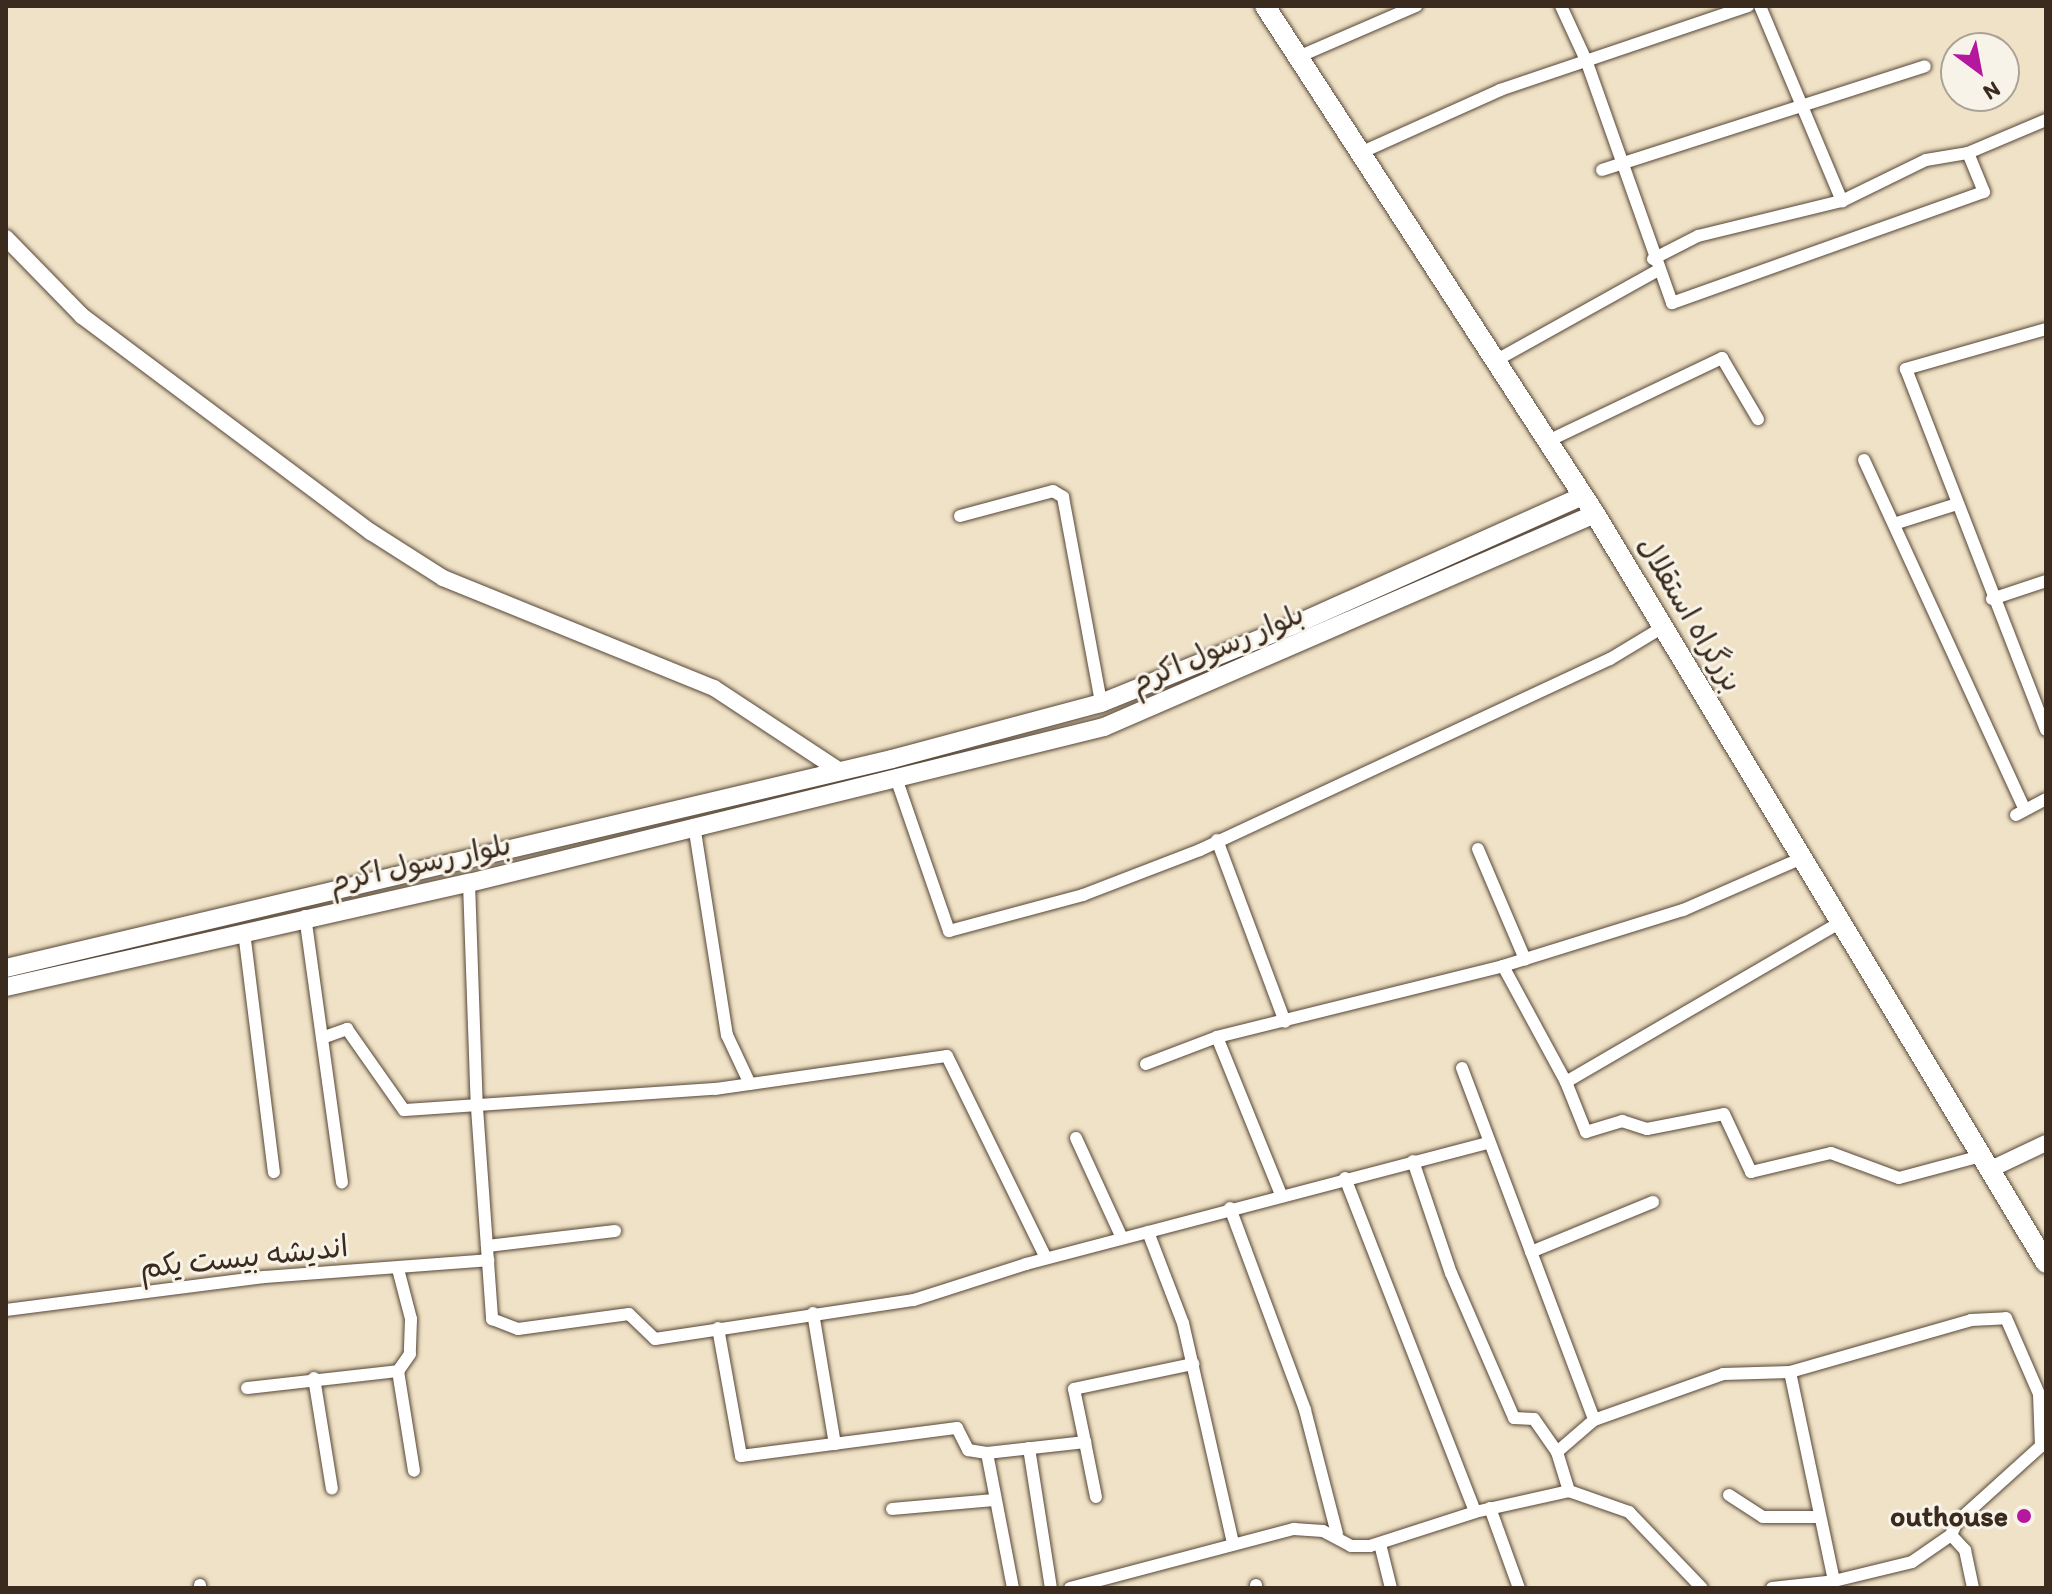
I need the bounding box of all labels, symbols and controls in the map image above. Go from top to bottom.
north arrow [1940,32,2020,112]
text: N [1978,76,2005,106]
street label: بزرگراه استقلال [1629,530,1751,698]
street label: بلوار رسول اکرم [1125,595,1309,701]
street label: بلوار رسول اکرم [326,826,514,900]
street label: اندیشه بیست یکم [138,1228,350,1286]
place label: outhouse [1890,1498,2008,1534]
marker: outhouse [2015,1507,2033,1525]

